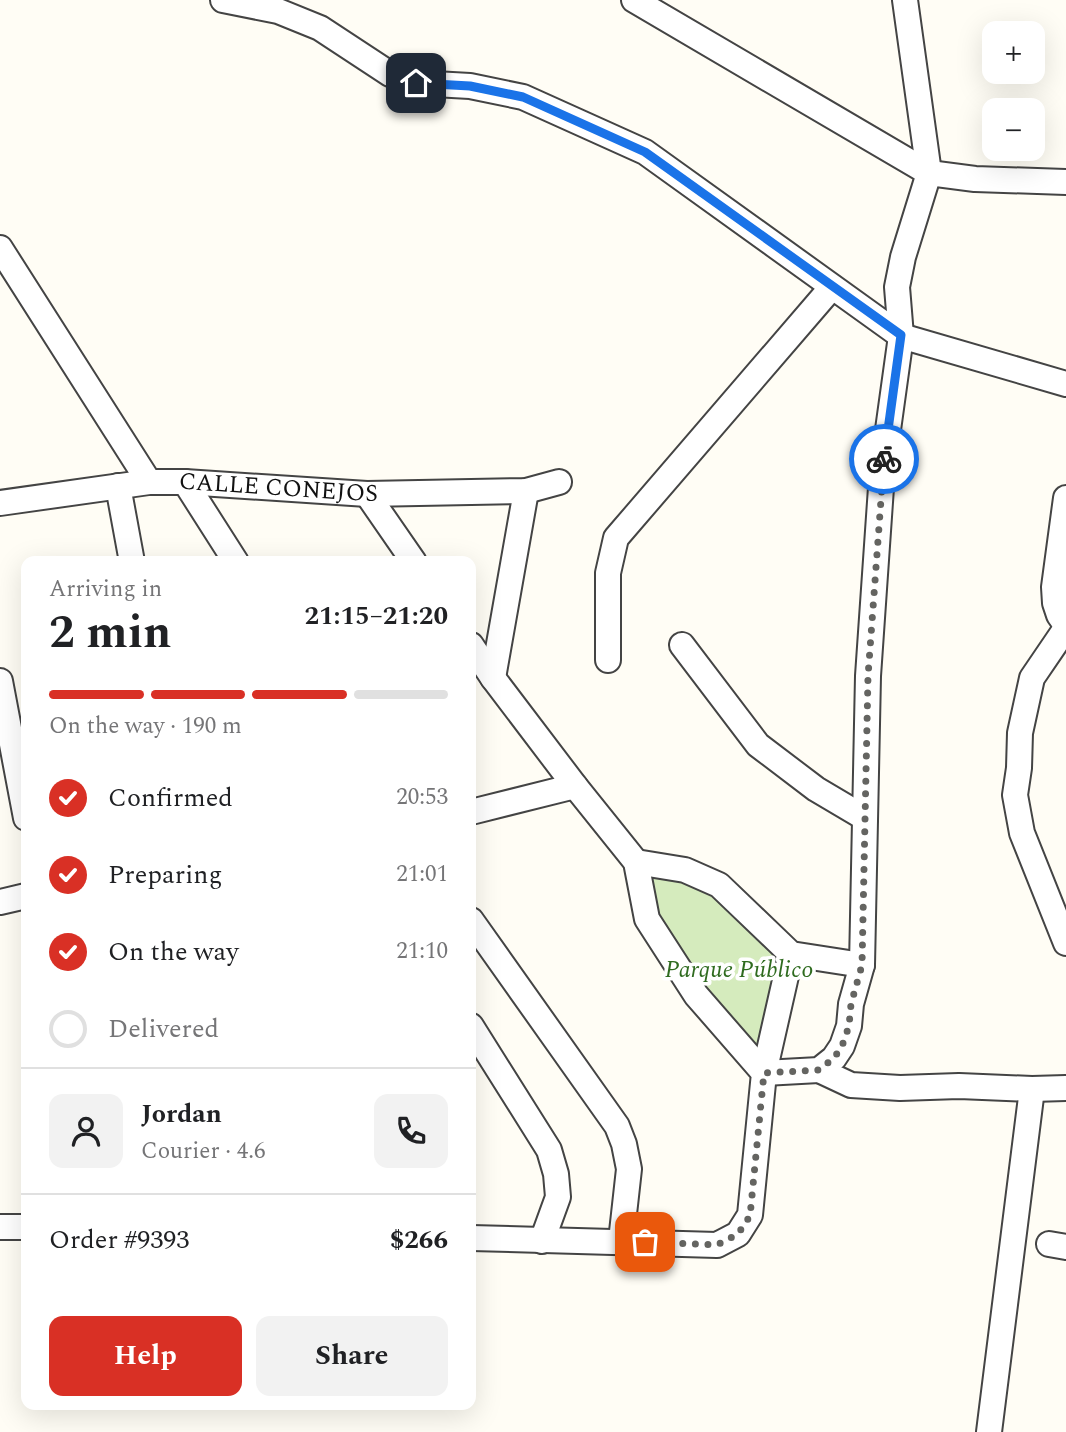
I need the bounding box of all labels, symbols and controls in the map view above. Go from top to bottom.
map controls [982,21,1045,161]
button: + [982,21,1045,84]
pin [386,53,446,113]
icon: home [397,64,435,102]
button: − [982,98,1045,161]
courier [849,424,919,494]
icon: bike [865,440,903,478]
street label: CALLE CONEJOS [178,464,378,512]
text: Arriving in [49,572,162,607]
text: 21:15–21:20 [304,596,448,636]
text: 2 min [49,598,171,668]
text: On the way · 190 m [49,709,242,744]
text: Confirmed [108,778,233,818]
icon: check [49,779,87,817]
text: 20:53 [396,780,448,815]
text: Preparing [108,855,222,895]
icon: check [49,856,87,894]
text: 21:01 [396,857,448,892]
text: On the way [108,932,239,972]
icon: check [49,933,87,971]
text: 21:10 [396,934,448,969]
park label: Parque Público [665,952,813,988]
text: Delivered [108,1009,219,1049]
button: person [49,1094,123,1168]
text: Jordan [141,1094,222,1134]
button: phone [374,1094,448,1168]
text: Courier · 4.6 [141,1134,266,1169]
pin [615,1212,675,1272]
text: Order #9393 [49,1220,189,1260]
text: $266 [390,1220,448,1260]
icon: bag [626,1223,664,1261]
button: Help [49,1316,242,1396]
button: Share [256,1316,448,1396]

